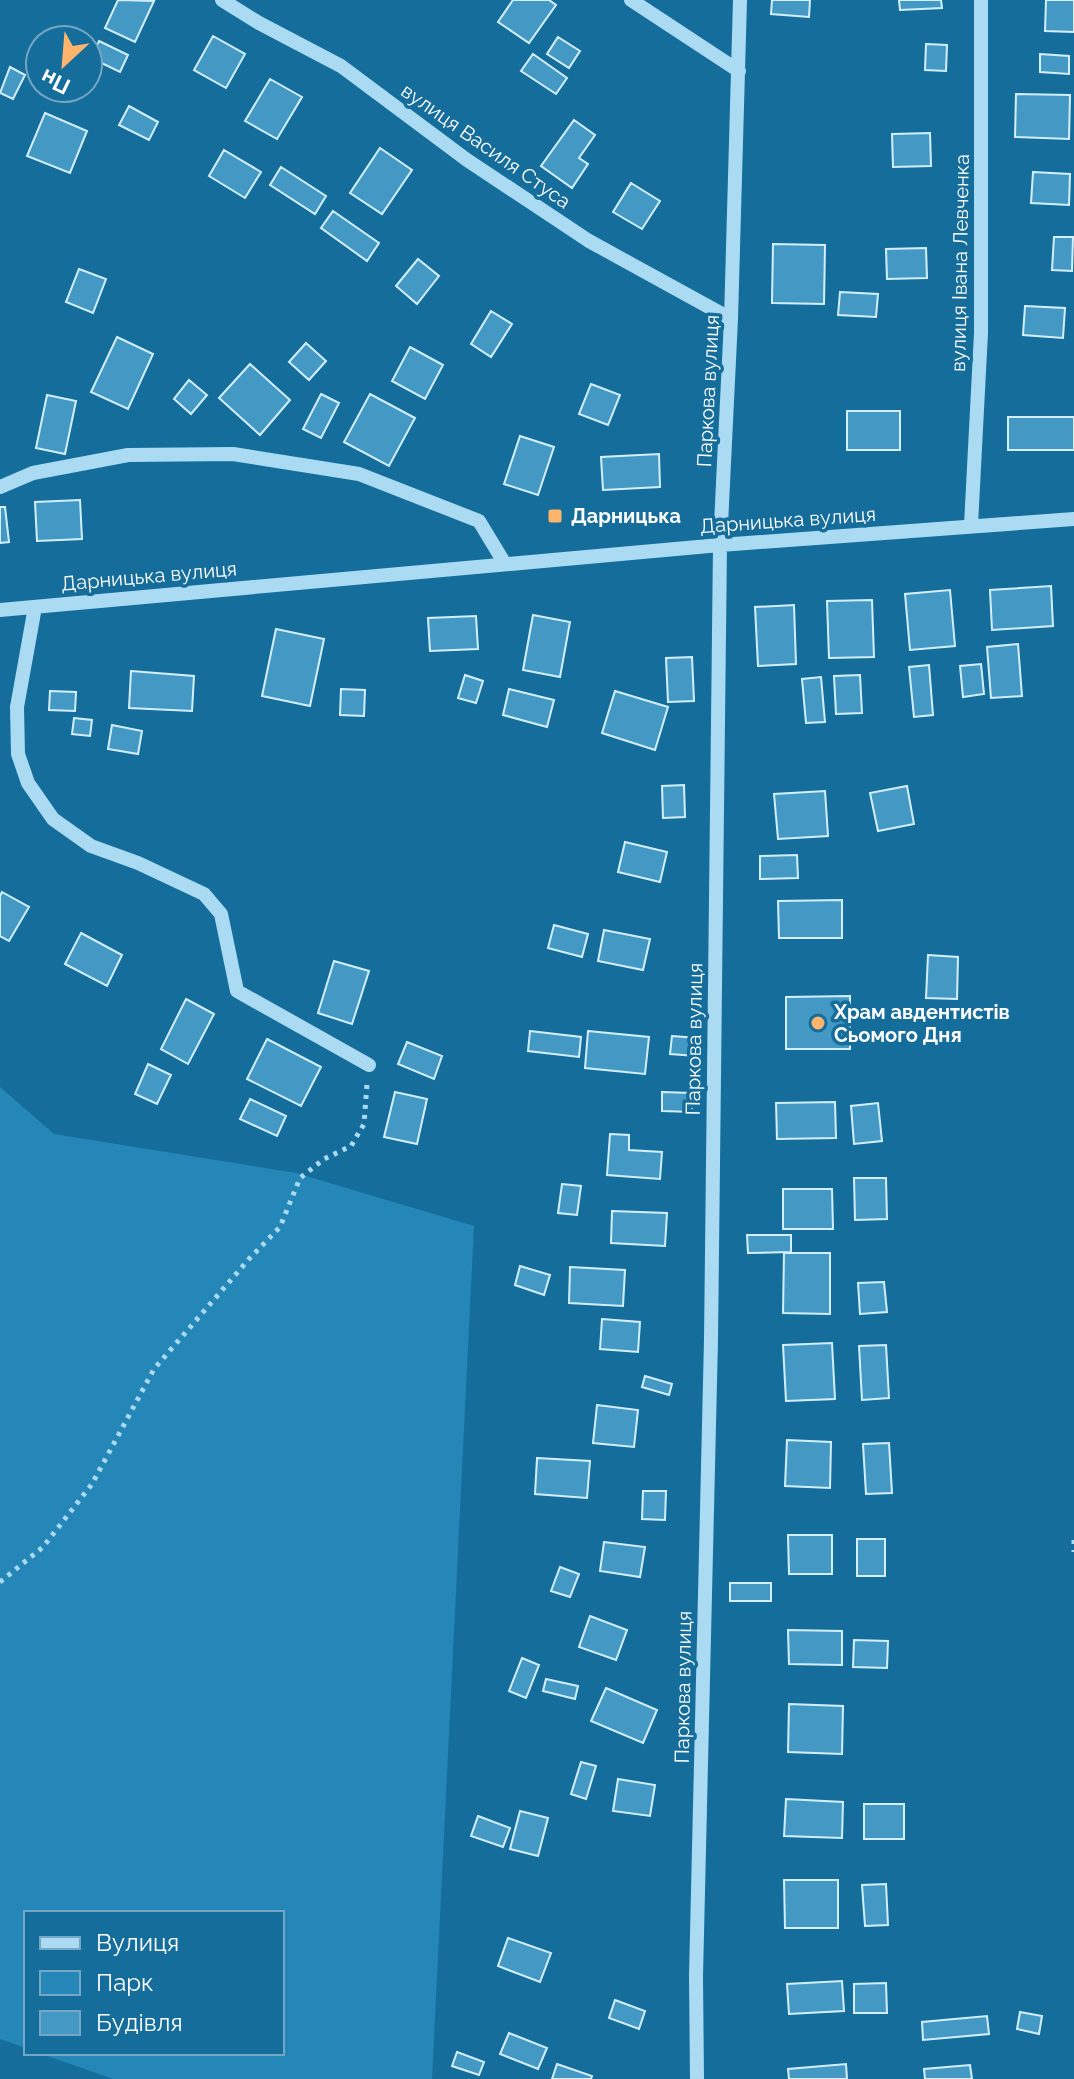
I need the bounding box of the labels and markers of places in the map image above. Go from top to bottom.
place label: Дарницька [571,504,681,528]
marker: Дарницька [546,507,564,525]
place label: Храм авдентистів Сьомого Дня [833,1000,1010,1047]
marker: Храм авдентистів Сьомого Дня [809,1014,827,1032]

